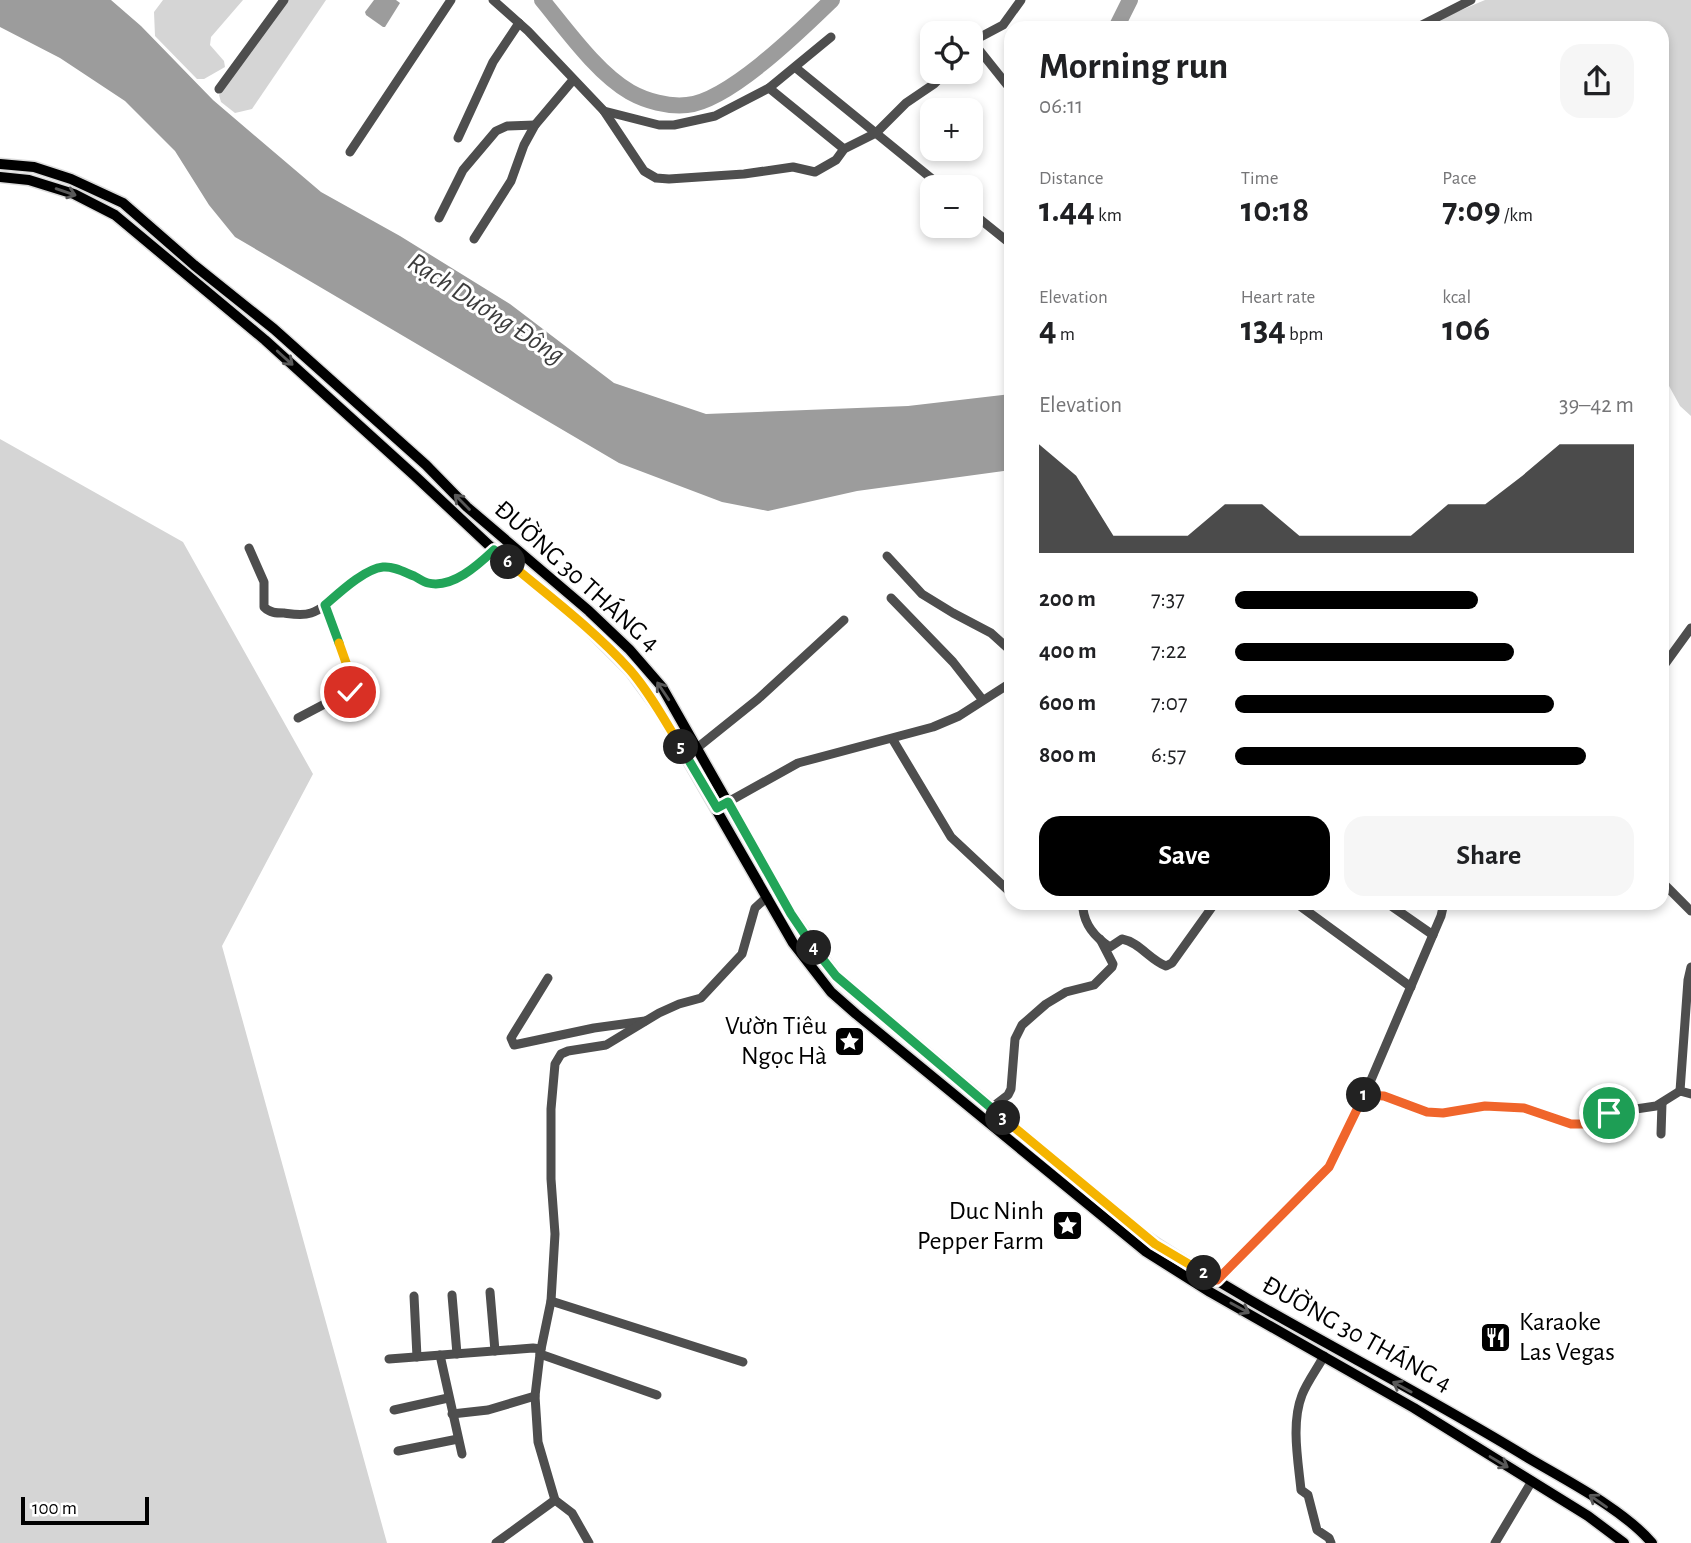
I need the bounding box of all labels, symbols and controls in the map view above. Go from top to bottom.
map controls [920,21,983,238]
button: locate [920,21,983,84]
button: share [1560,44,1634,118]
text: Morning run [1039,48,1228,86]
text: 06:11 [1039,95,1083,118]
button: + [920,98,983,161]
text: Distance [1039,169,1103,188]
text: Time [1241,169,1279,188]
text: Pace [1442,169,1477,188]
button: − [920,175,983,238]
one-way arrow [55,187,77,199]
text: 1.44 [1039,193,1095,228]
text: 10:18 [1241,193,1309,228]
text: 7:09 [1442,193,1501,228]
text: km [1095,206,1122,225]
text: /km [1501,206,1533,225]
water label: Rạch Dương Đông [403,248,569,370]
text: Elevation [1039,288,1108,307]
text: Heart rate [1241,288,1315,307]
text: kcal [1442,288,1471,307]
text: 4 [1039,312,1057,347]
text: 134 [1241,312,1286,347]
text: 106 [1442,312,1490,347]
text: m [1057,325,1075,344]
text: bpm [1286,325,1324,344]
one-way arrow [276,350,294,366]
text: Elevation [1039,394,1122,417]
text: 39–42 m [1559,394,1634,417]
one-way arrow [454,494,471,511]
street label: ĐƯỜNG 30 THÁNG 4 [489,494,666,657]
pin: 6 [490,544,526,580]
text: 6 [503,552,512,571]
text: 200 m [1039,588,1096,611]
text: 7:37 [1151,588,1185,611]
text: 400 m [1039,640,1097,663]
text: 7:22 [1151,640,1187,663]
pin [320,662,380,722]
icon: check [331,673,369,711]
one-way arrow [656,681,670,701]
text: 600 m [1039,692,1096,715]
text: 7:07 [1151,692,1188,715]
pin: 5 [664,730,698,764]
text: 5 [676,737,685,756]
text: 800 m [1039,744,1096,767]
text: 6:57 [1151,744,1186,767]
button: Save [1039,816,1330,896]
button: Share [1344,816,1634,896]
pin: 4 [796,930,832,965]
text: 4 [809,938,818,957]
place label: Vườn Tiêu Ngọc Hà [725,1013,827,1069]
place icon: Vườn Tiêu Ngọc Hà [833,1024,867,1058]
pin: 1 [1346,1078,1382,1112]
pin [1579,1083,1639,1143]
text: 1 [1360,1085,1367,1104]
icon: arrive [1590,1094,1628,1132]
pin: 3 [986,1100,1020,1136]
text: 3 [998,1108,1007,1127]
place label: Duc Ninh Pepper Farm [917,1198,1044,1254]
place icon: Duc Ninh Pepper Farm [1050,1209,1084,1243]
pin: 2 [1186,1256,1222,1290]
text: 2 [1199,1263,1208,1282]
street label: ĐƯỜNG 30 THÁNG 4 [1258,1269,1457,1397]
one-way arrow [1229,1302,1250,1315]
place label: Karaoke Las Vegas [1519,1309,1615,1365]
restaurant icon: Karaoke Las Vegas [1479,1320,1513,1354]
one-way arrow [1392,1380,1412,1394]
one-way arrow [1488,1455,1508,1469]
scale bar [21,1494,149,1526]
one-way arrow [1589,1494,1608,1508]
text: 100 m [32,1499,77,1518]

